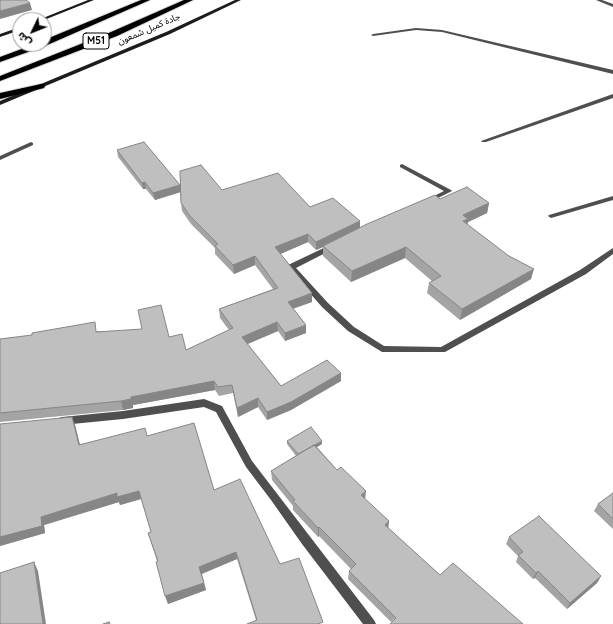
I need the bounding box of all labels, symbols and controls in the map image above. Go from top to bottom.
street label: جادة كميل شمعون [116,11,182,47]
north arrow [12,12,52,52]
text: ش [14,29,34,50]
road number: M51 [83,33,109,49]

